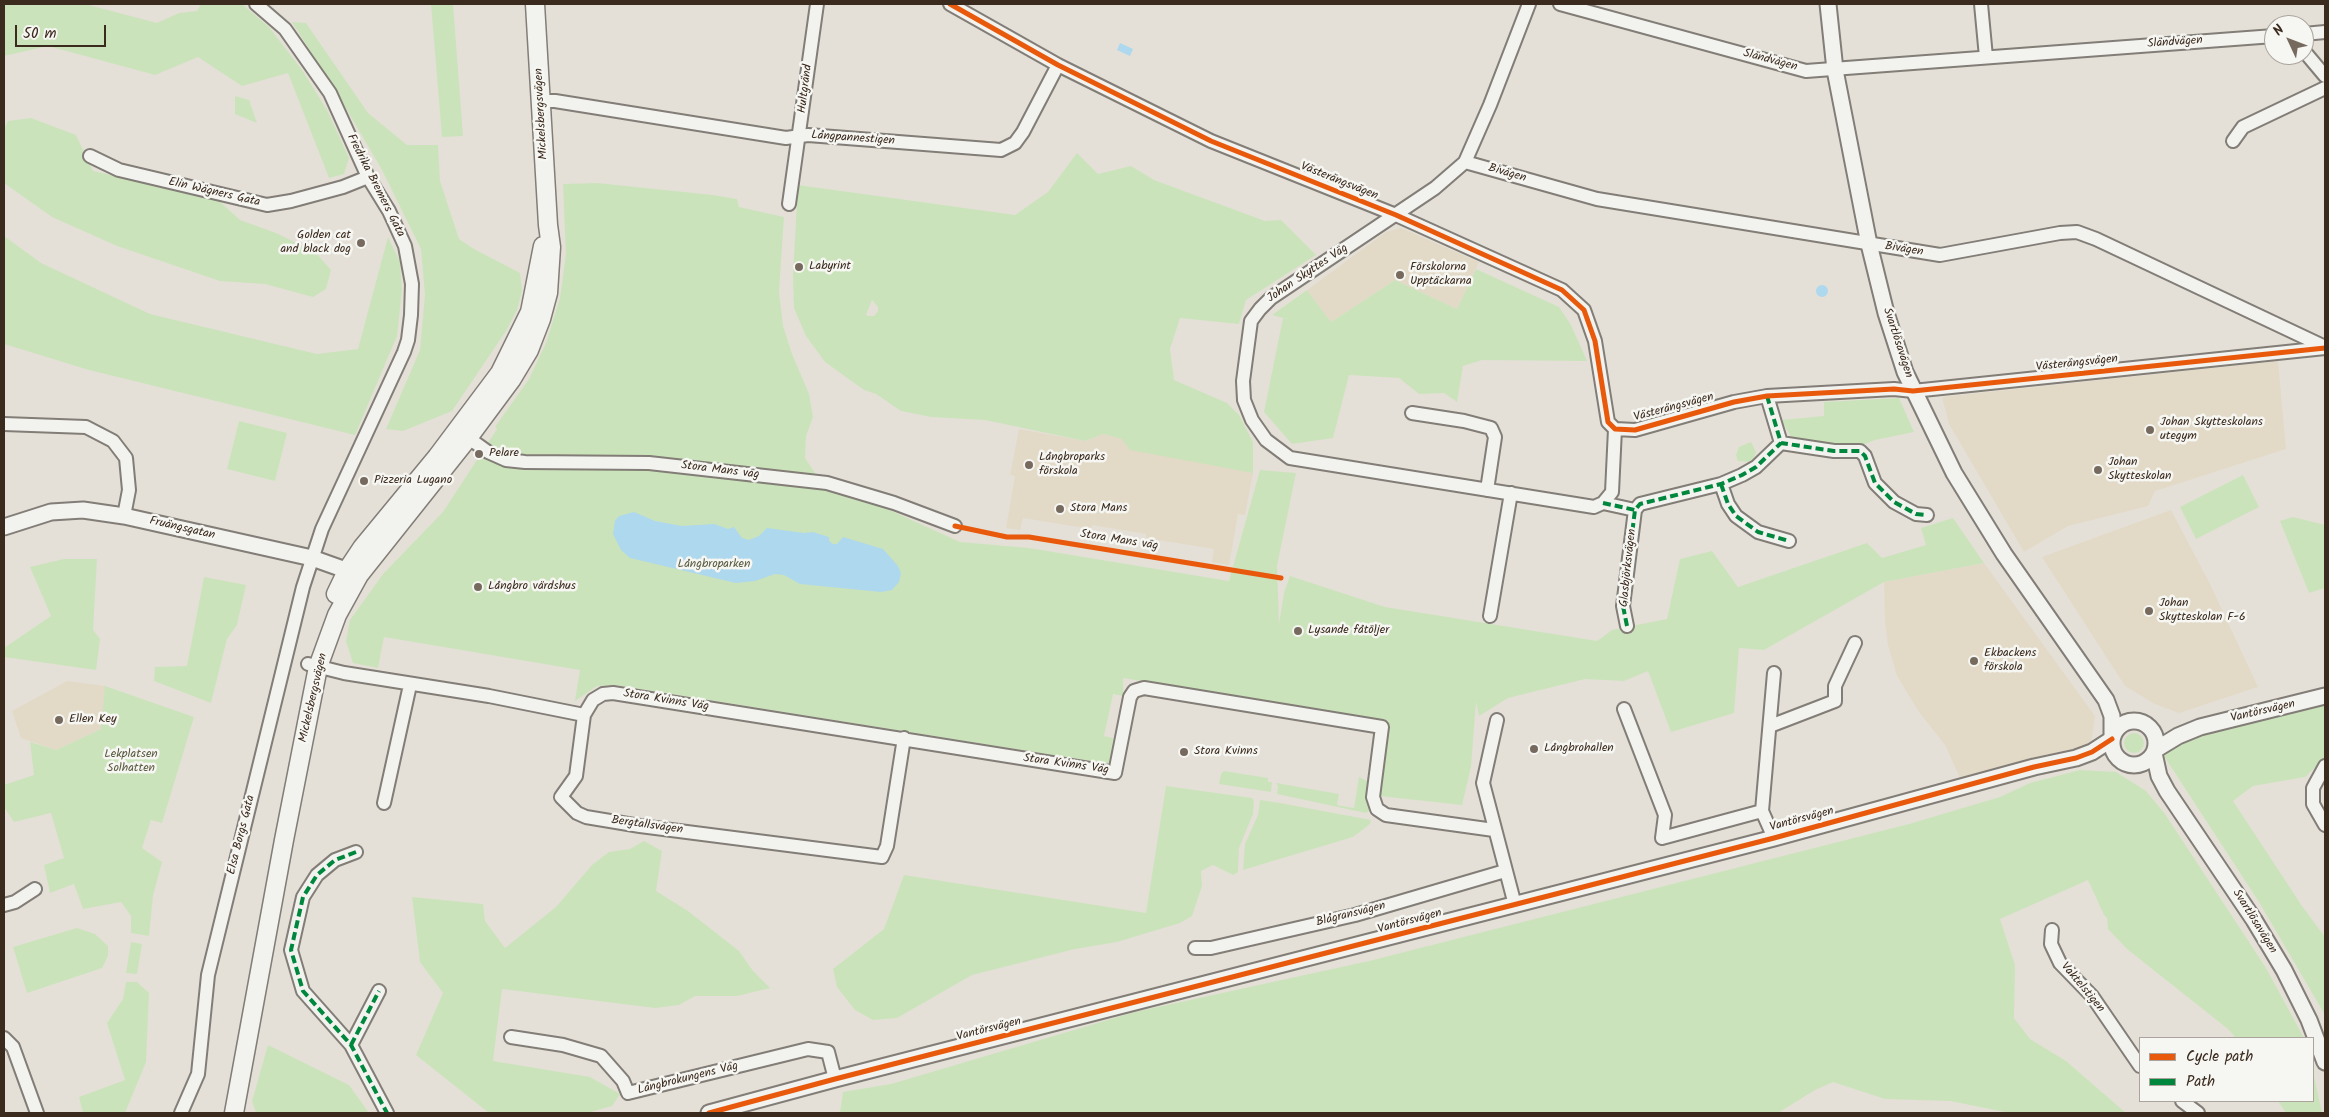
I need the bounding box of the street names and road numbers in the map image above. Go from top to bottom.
street label: Sländvägen [2147,34,2203,52]
street label: Sländvägen [1741,47,1799,75]
street label: Hultgränd [796,64,816,114]
street label: Mickelsbergsvägen [532,68,552,160]
street label: Långpannestigen [811,129,895,149]
street label: Fredrika Bremers Gata [343,132,407,240]
street label: Västerängsvägen [1298,160,1380,204]
street label: Bivägen [1486,162,1528,186]
street label: Elin Wägners Gata [167,175,261,211]
street label: Bivägen [1884,240,1924,260]
street label: Johan Skyttes Väg [1265,242,1351,306]
street label: Svartlösavägen [1879,306,1915,380]
street label: Västerängsvägen [2035,353,2119,375]
street label: Västerängsvägen [1632,390,1716,426]
street label: Stora Mans väg [680,459,760,483]
street label: Fruängsgatan [148,514,216,544]
street label: Stora Mans väg [1079,528,1159,554]
street label: Glasbjörksvägen [1618,528,1640,608]
street label: Mickelsbergsvägen [297,652,331,744]
street label: Stora Kvinns Väg [622,687,710,715]
street label: Vantörsvägen [2229,698,2297,726]
street label: Stora Kvinns Väg [1022,752,1110,778]
street label: Elsa Borgs Gata [225,794,259,876]
street label: Vantörsvägen [1768,805,1836,835]
street label: Bergtallsvägen [610,814,684,838]
street label: Svartlösavägen [2229,887,2279,957]
street label: Blågransvägen [1315,899,1387,931]
street label: Vantörsvägen [1376,907,1444,937]
street label: Vaktelstigen [2057,960,2107,1016]
street label: Vantörsvägen [955,1015,1023,1045]
street label: Långbrokungens Väg [636,1060,740,1098]

